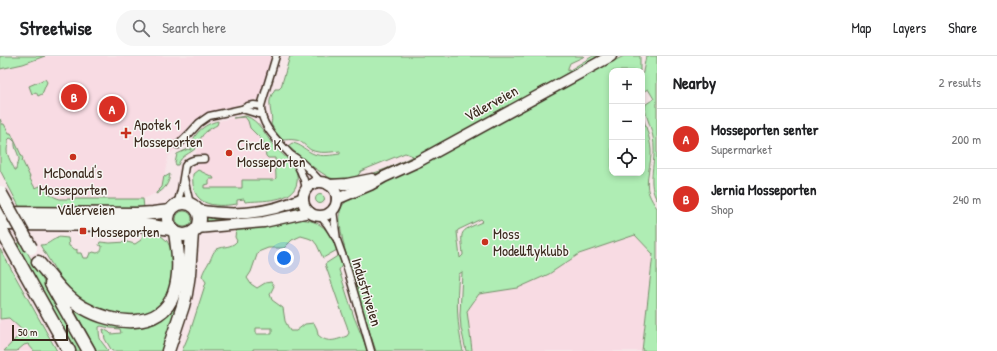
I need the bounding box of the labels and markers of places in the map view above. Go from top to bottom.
pin: B [61,82,87,112]
pin: A [99,94,125,124]
place label: Apotek 1 Mosseporten [134,114,203,152]
marker: Apotek 1 Mosseporten [121,128,131,138]
place label: Circle K Mosseporten [237,134,306,172]
marker: Circle K Mosseporten [224,148,234,158]
marker: McDonald's Mosseporten [68,152,78,162]
place label: McDonald's Mosseporten [39,162,108,200]
place label: Mosseporten [91,221,160,242]
place label: Moss Modellflyklubb [493,223,569,261]
marker: Mosseporten [78,226,88,236]
marker: Moss Modellflyklubb [480,237,490,247]

